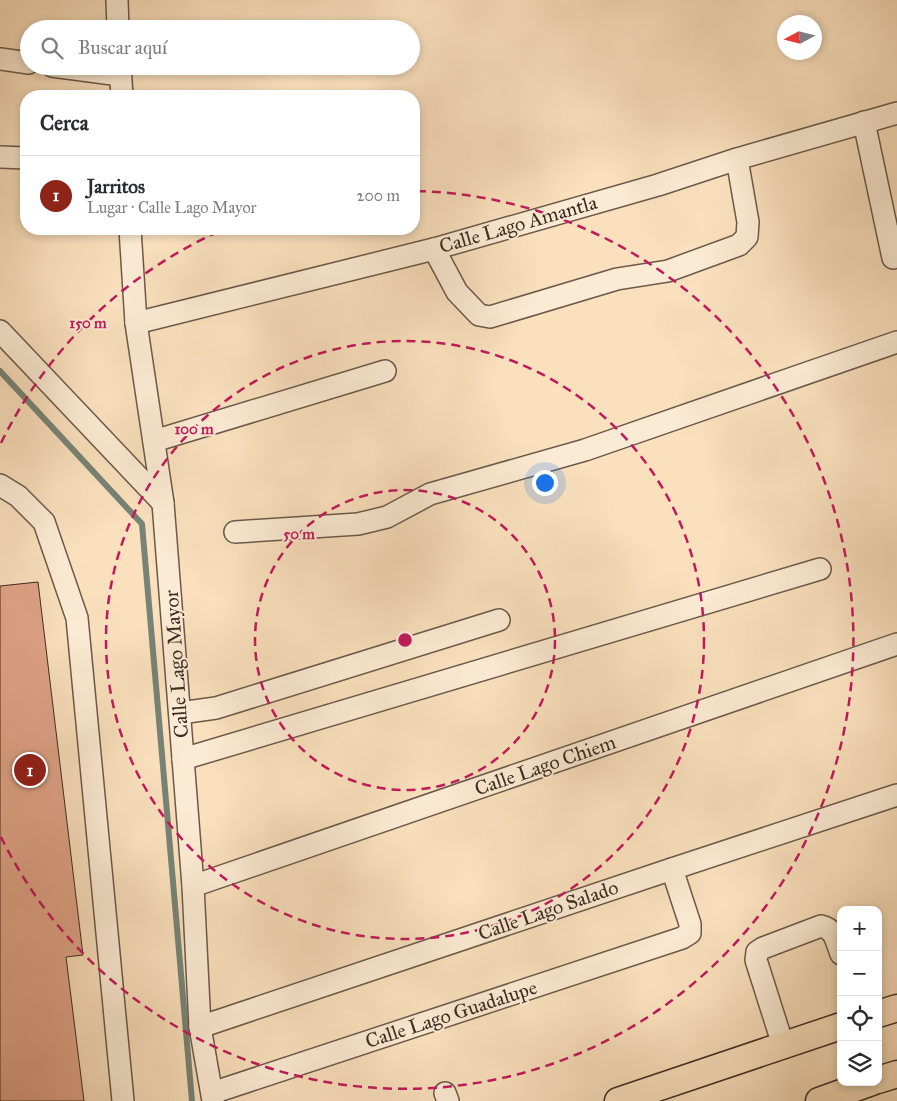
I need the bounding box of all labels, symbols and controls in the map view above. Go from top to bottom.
north arrow [777,15,822,60]
search box [20,20,420,75]
icon: search [38,34,66,62]
text: Buscar aquí [78,36,167,59]
text: Cerca [40,110,89,136]
text: Jarritos [87,175,145,198]
text: 1 [53,186,59,205]
text: 200 m [357,186,400,205]
street label: Calle Lago Amantla [436,190,600,259]
text: Lugar · Calle Lago Mayor [87,198,257,217]
text: 150 m [69,314,107,332]
text: 100 m [174,420,214,438]
your location [532,470,558,496]
text: 50 m [283,525,315,543]
street label: Calle Lago Mayor [159,589,194,739]
centre of rings [396,631,414,649]
street label: Calle Lago Chiem [471,730,619,801]
pin: 1 [14,751,46,789]
street label: Calle Lago Salado [475,875,622,946]
map controls [837,906,882,1086]
button: + [837,906,882,951]
button: − [837,951,882,996]
street label: Calle Lago Guadalupe [362,975,540,1054]
button: locate [837,996,882,1041]
button: layers [837,1041,882,1086]

